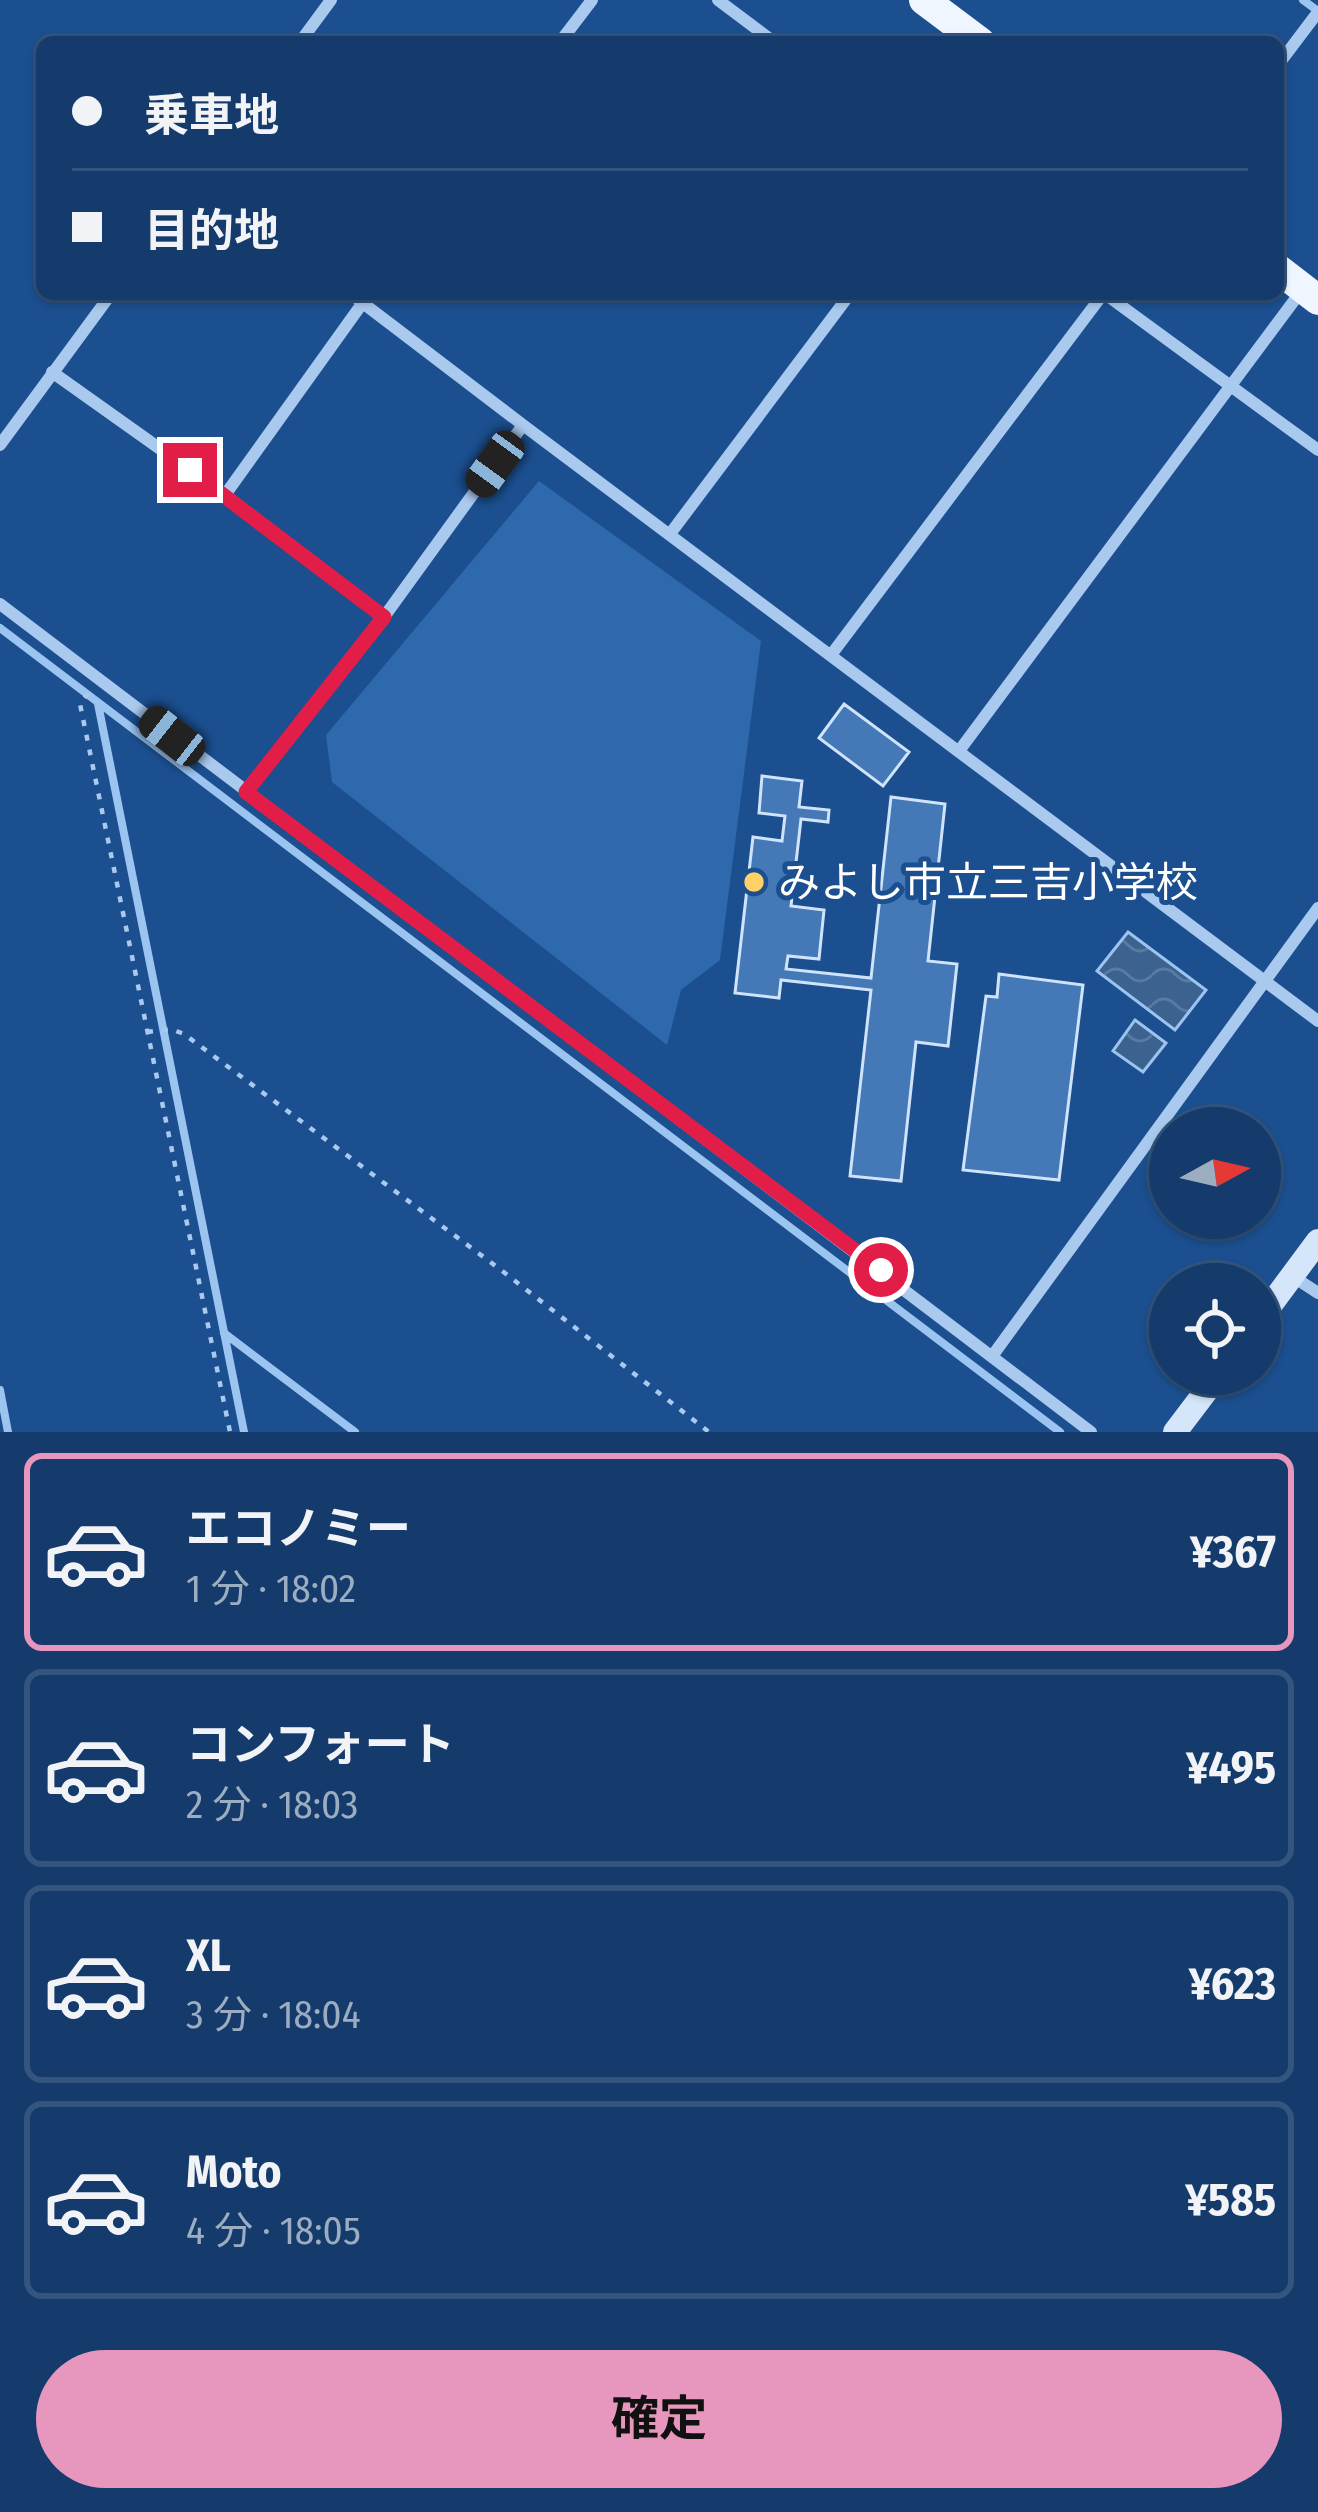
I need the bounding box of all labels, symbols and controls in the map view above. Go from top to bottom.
text: 乗車地 [144,89,279,143]
text: 目的地 [144,204,279,258]
car [459,424,531,504]
route end [163,443,217,497]
car [133,700,211,772]
place label: みよし市立三吉小学校 [778,858,1198,908]
marker: みよし市立三吉小学校 [741,869,767,895]
north arrow [1149,1107,1281,1239]
map controls [1149,1107,1281,1395]
route start [854,1243,908,1297]
button: locate [1149,1263,1281,1395]
icon: car [42,1498,150,1606]
text: エコノミー [186,1502,411,1556]
text: ¥367 [1190,1525,1276,1579]
text: 1 分 · 18:02 [186,1566,356,1612]
icon: car [42,1714,150,1822]
text: コンフォート [186,1718,455,1772]
text: ¥495 [1186,1741,1276,1795]
text: 2 分 · 18:03 [186,1782,358,1828]
text: XL [186,1929,231,1983]
icon: car [42,1930,150,2038]
text: ¥623 [1189,1957,1276,2011]
text: 3 分 · 18:04 [186,1992,361,2038]
text: Moto [186,2145,282,2199]
icon: car [42,2146,150,2254]
text: ¥585 [1185,2173,1276,2227]
text: 4 分 · 18:05 [186,2208,361,2254]
button: 確定 [36,2350,1282,2488]

